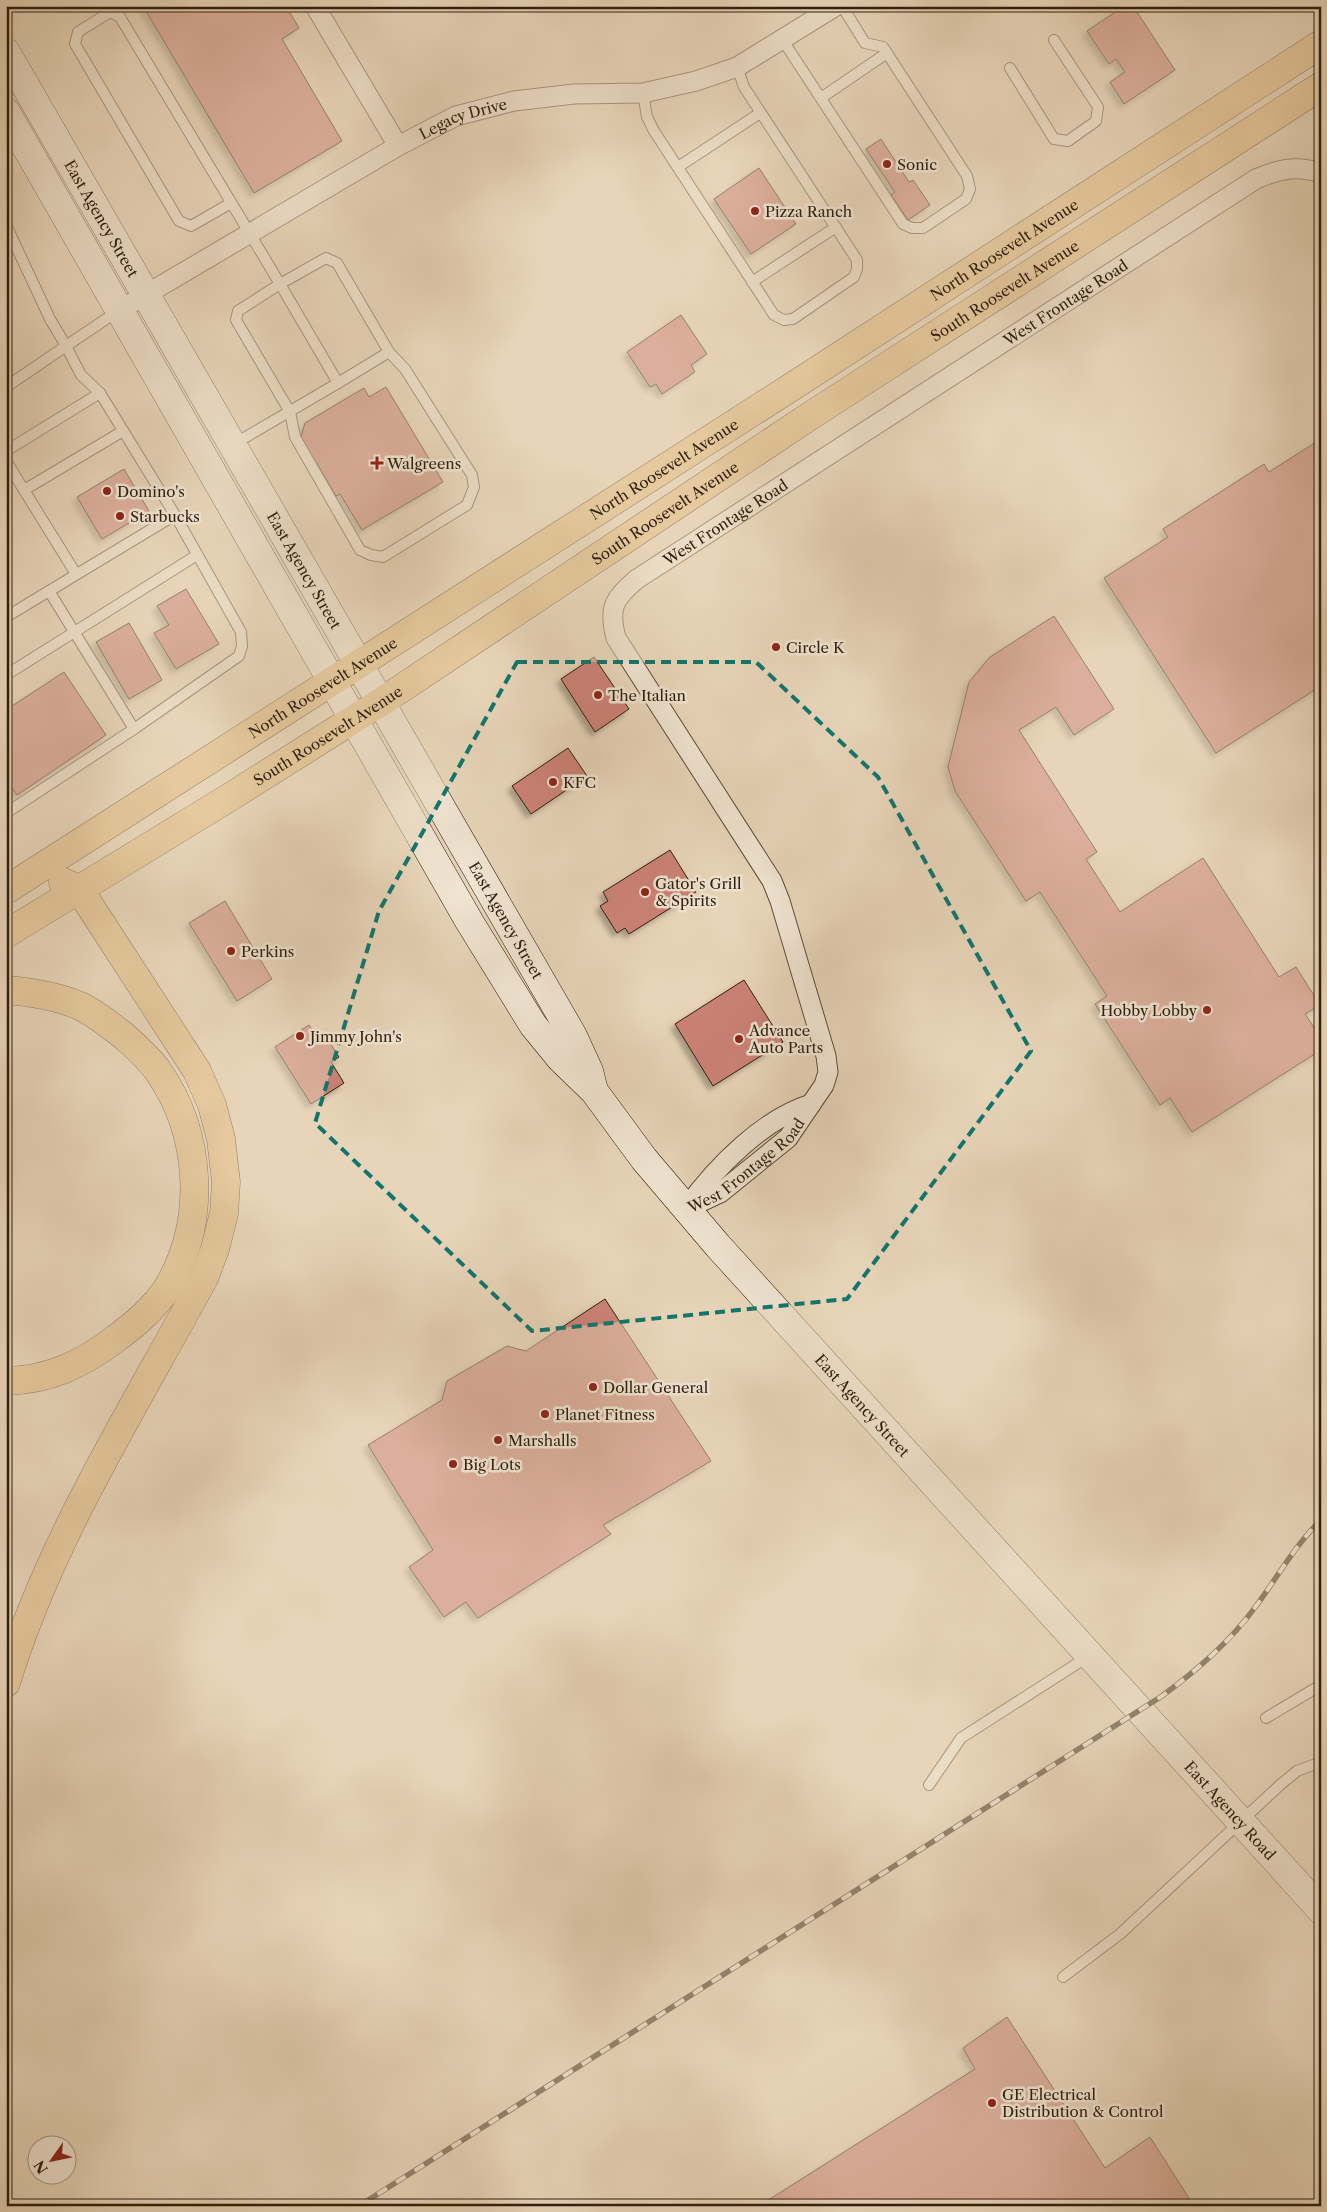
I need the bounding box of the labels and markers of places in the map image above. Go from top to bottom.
place label: Sonic [897,155,937,174]
marker: Sonic [881,158,893,170]
place label: Pizza Ranch [765,202,853,221]
marker: Pizza Ranch [749,205,761,217]
place label: Walgreens [386,454,461,473]
marker: Walgreens [371,457,383,469]
place label: Domino's [117,482,185,501]
marker: Domino's [101,485,113,497]
place label: Starbucks [130,507,200,526]
marker: Starbucks [114,510,126,522]
place label: Circle K [786,638,846,657]
marker: Circle K [770,641,782,653]
place label: The Italian [608,686,687,705]
marker: The Italian [592,689,604,701]
place label: KFC [563,773,596,792]
marker: KFC [547,776,559,788]
place label: Gator's Grill & Spirits [655,874,742,910]
marker: Gator's Grill & Spirits [639,886,651,898]
place label: Perkins [241,942,294,961]
marker: Perkins [225,945,237,957]
place label: Hobby Lobby [1101,1001,1198,1020]
marker: Hobby Lobby [1201,1004,1213,1016]
place label: Advance Auto Parts [748,1021,823,1057]
place label: Jimmy John's [308,1027,402,1046]
marker: Jimmy John's [294,1030,306,1042]
marker: Advance Auto Parts [733,1033,745,1045]
place label: Dollar General [603,1378,709,1397]
marker: Dollar General [587,1381,599,1393]
place label: Planet Fitness [555,1405,655,1424]
marker: Planet Fitness [539,1408,551,1420]
place label: Marshalls [508,1431,577,1450]
marker: Marshalls [492,1434,504,1446]
place label: Big Lots [463,1455,521,1474]
marker: Big Lots [447,1458,459,1470]
place label: GE Electrical Distribution & Control [1002,2085,1164,2121]
marker: GE Electrical Distribution & Control [986,2097,998,2109]

